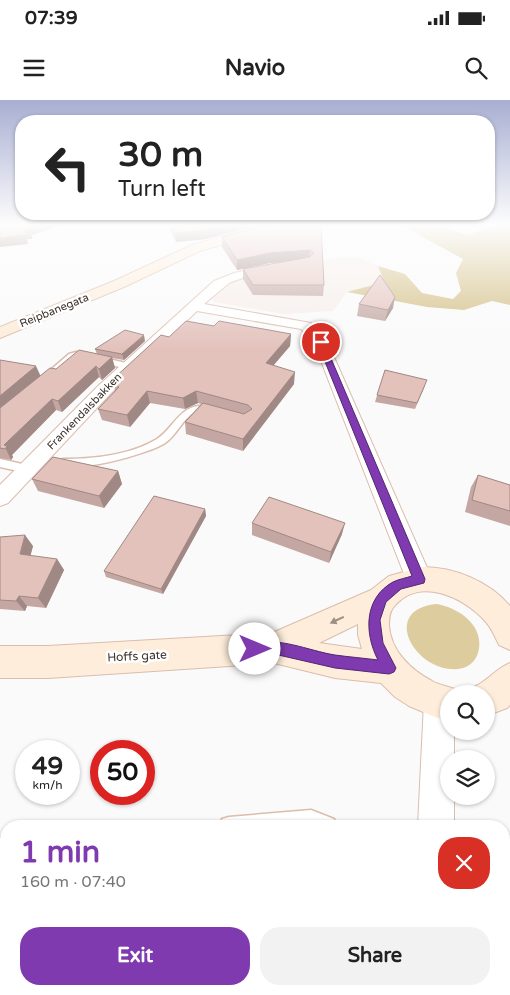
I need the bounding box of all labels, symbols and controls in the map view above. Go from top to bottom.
text: 07:39 [25,7,78,29]
icon: menu [20,54,48,82]
icon: search [462,54,490,82]
text: Navio [225,55,285,81]
text: 30 m [118,134,203,176]
icon: left [35,135,100,200]
text: Turn left [118,176,206,202]
street label: Reipbanegata [18,291,91,330]
pin [300,321,342,363]
icon: arrive [307,328,335,356]
street label: Frankendalsbakken [44,370,124,452]
one-way arrow [330,616,344,624]
position arrow [228,622,280,674]
street label: Hoffs gate [107,647,167,665]
map controls [440,685,495,805]
button: search [440,685,495,740]
speed limit sign: 50 [90,740,155,805]
button: layers [440,750,495,805]
text: 49 [32,751,63,781]
text: km/h [32,778,63,792]
text: 1 min [20,834,100,871]
button: close [438,837,490,889]
text: 160 m · 07:40 [20,872,126,892]
button: Exit [20,927,250,985]
button: Share [260,927,490,985]

